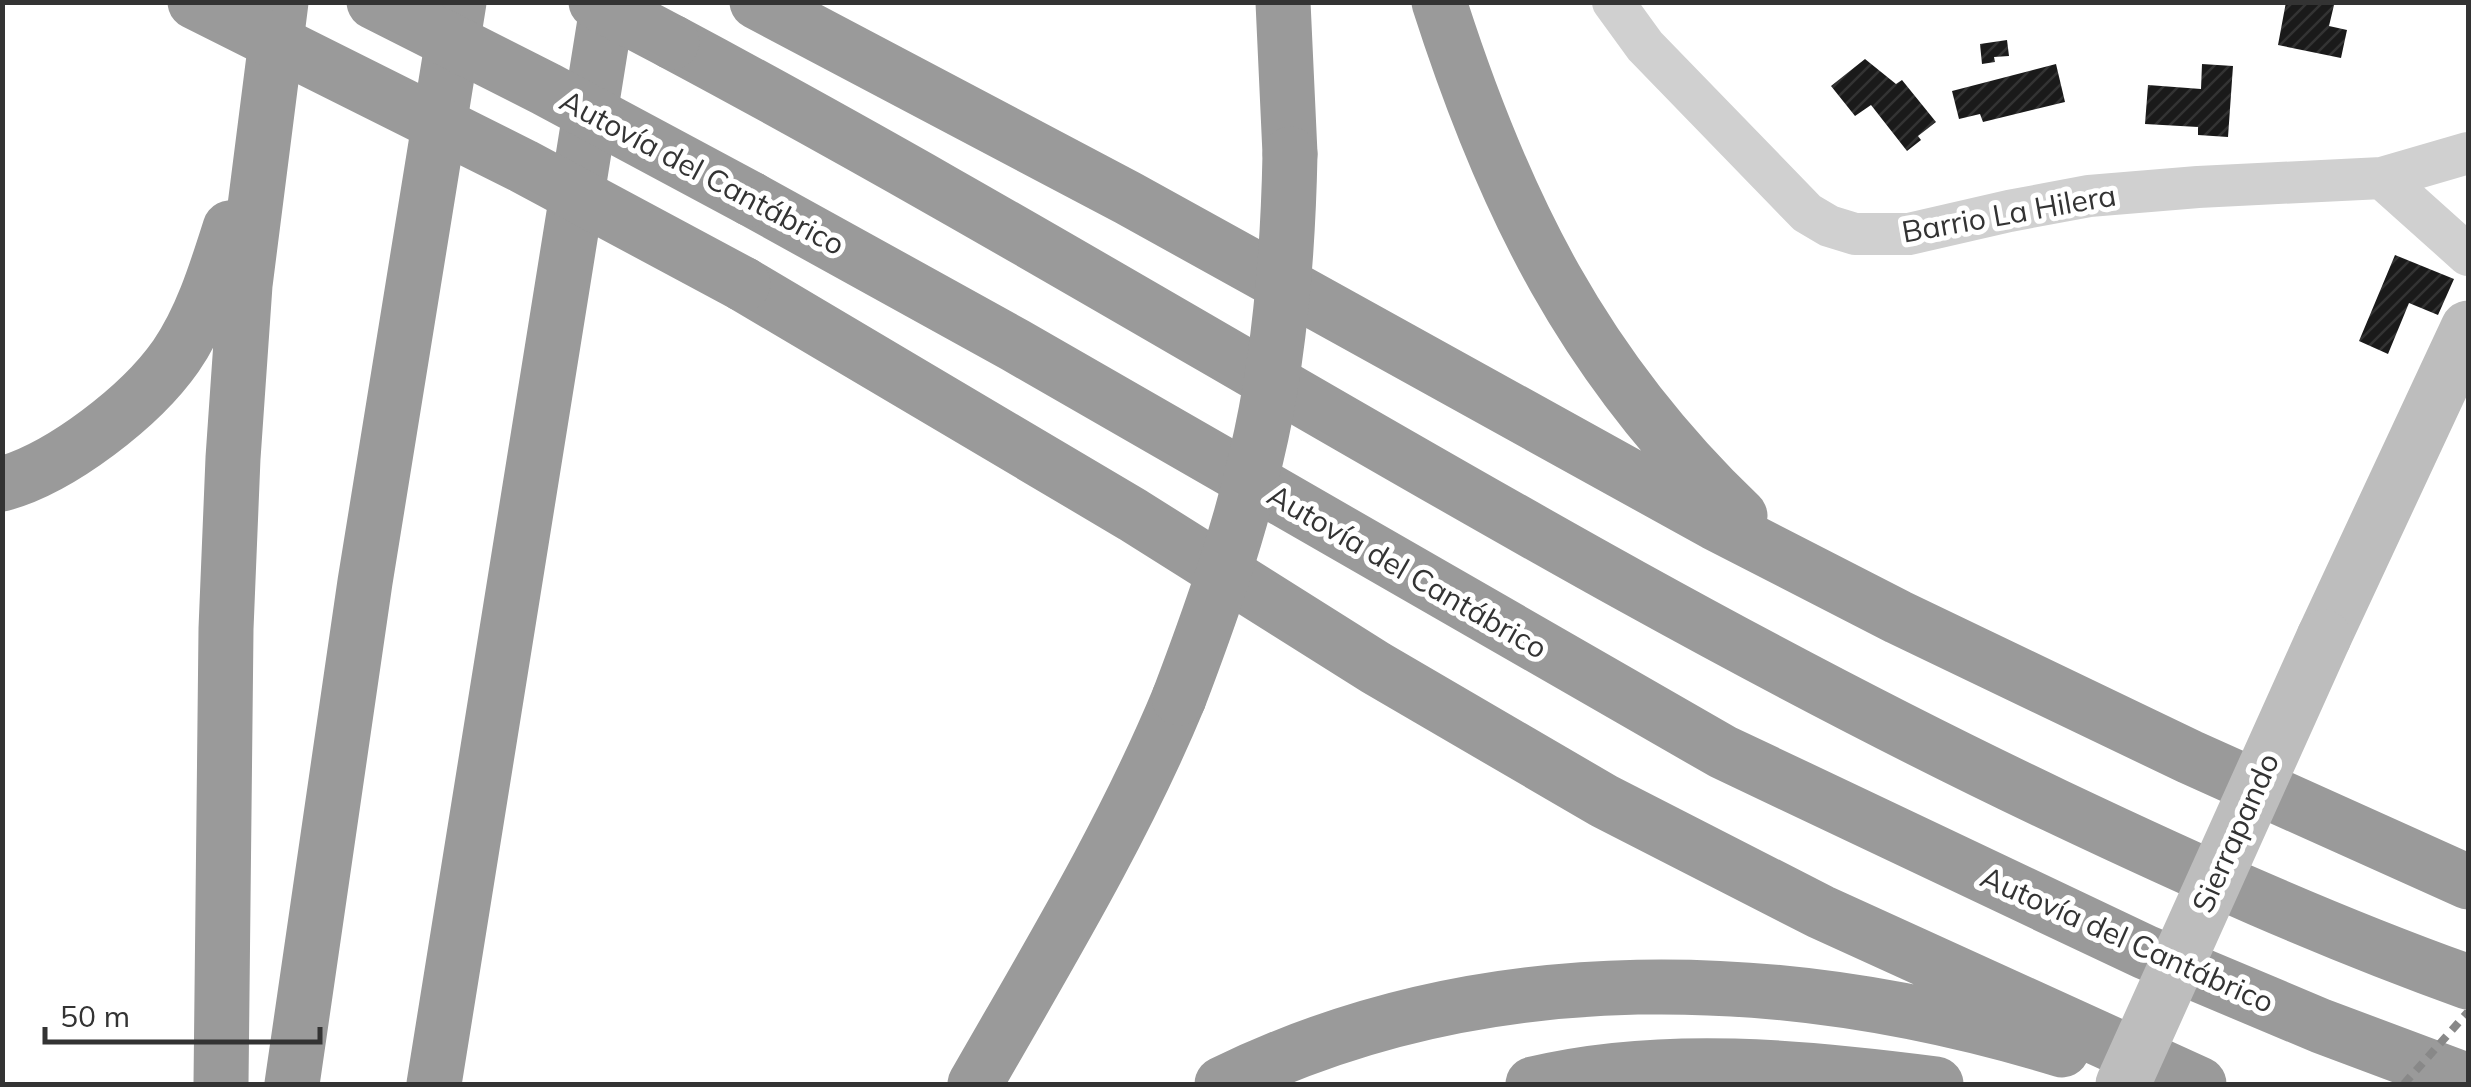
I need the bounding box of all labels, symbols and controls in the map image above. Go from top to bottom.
street label: Autovía del Cantábrico [554,81,851,263]
street label: Barrio La Hilera [1899,175,2119,251]
street label: Autovía del Cantábrico [1261,476,1554,667]
street label: Sierrapando [2183,747,2287,918]
street label: Autovía del Cantábrico [1975,857,2280,1021]
scale bar [45,982,320,1044]
text: 50 m [60,997,130,1035]

